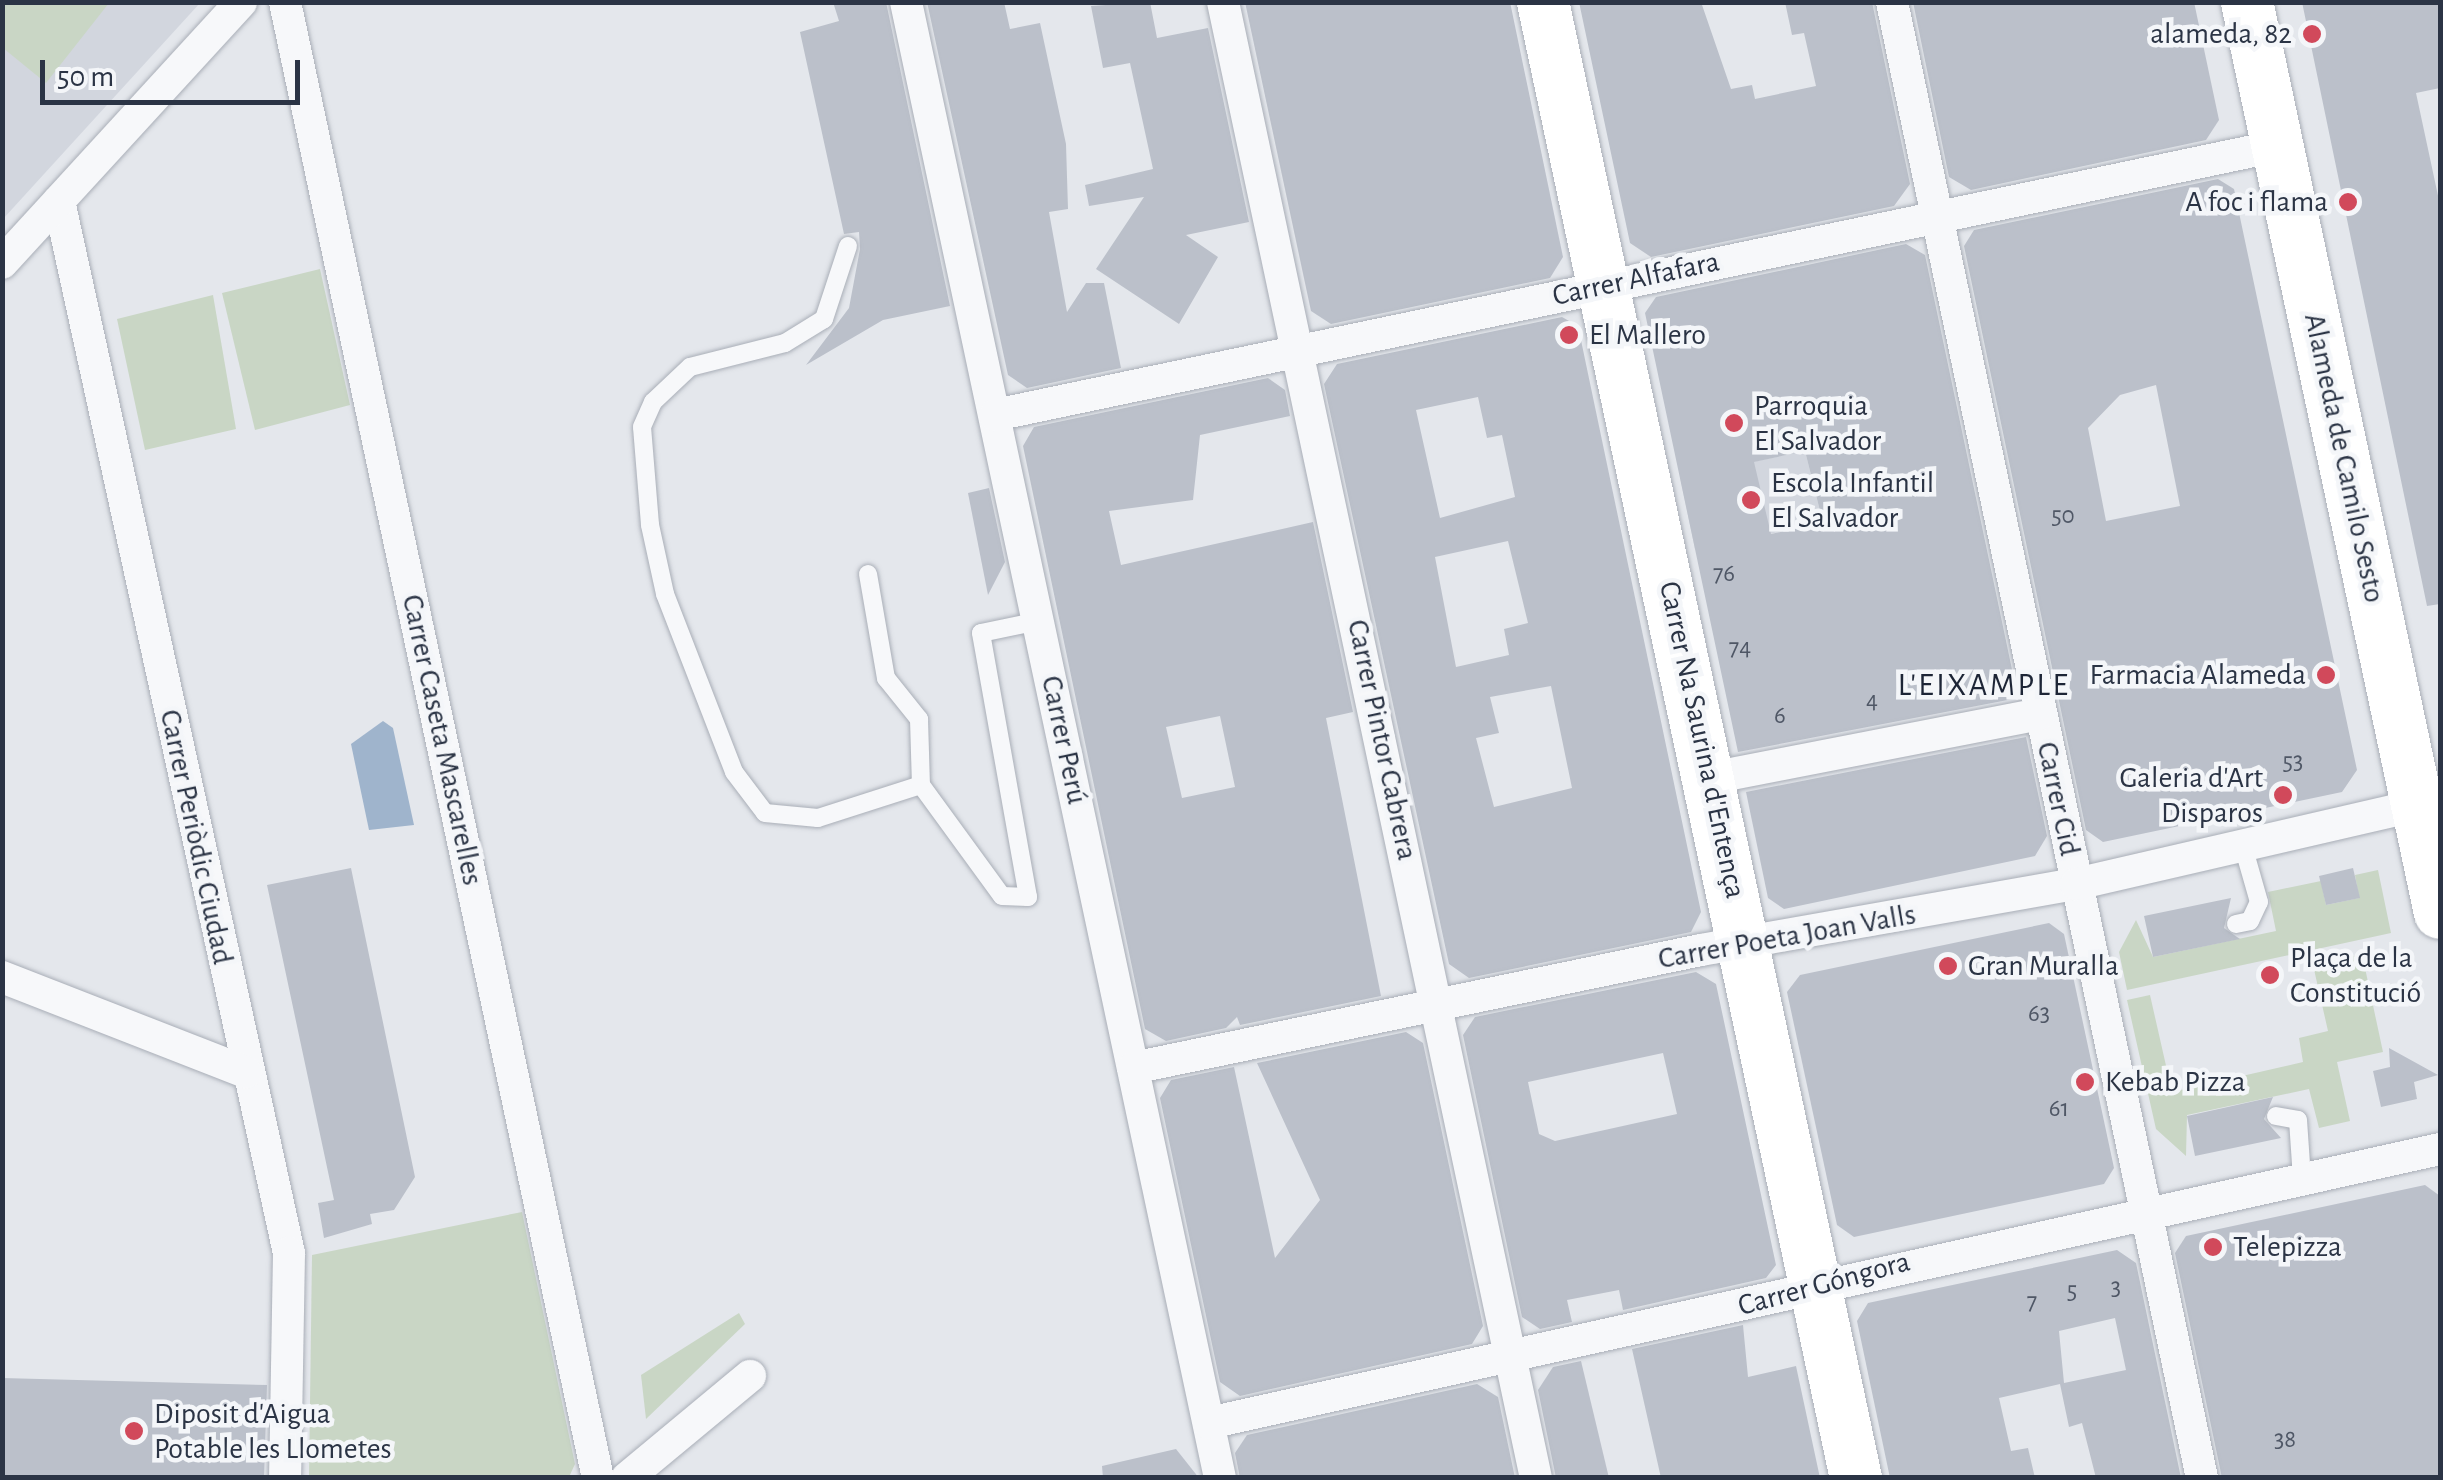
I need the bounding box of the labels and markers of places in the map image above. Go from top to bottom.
place label: alameda, 82 [2150,16,2292,52]
marker: alameda, 82 [2301,23,2323,45]
place label: A foc i flama [2185,184,2328,220]
marker: A foc i flama [2337,191,2359,213]
place label: El Mallero [1589,317,1706,353]
marker: El Mallero [1558,324,1580,346]
place label: Parroquia El Salvador [1754,388,1881,458]
marker: Parroquia El Salvador [1723,412,1745,434]
place label: Escola Infantil El Salvador [1771,465,1934,536]
marker: Escola Infantil El Salvador [1740,489,1762,511]
place label: Farmacia Alameda [2090,657,2306,693]
marker: Farmacia Alameda [2315,664,2337,686]
place label: Galeria d'Art Disparos [2119,760,2263,830]
marker: Galeria d'Art Disparos [2272,784,2294,806]
place label: Plaça de la Constitució [2290,940,2421,1010]
place label: Gran Muralla [1968,948,2119,984]
marker: Gran Muralla [1937,955,1959,977]
marker: Plaça de la Constitució [2259,964,2281,986]
place label: Kebab Pizza [2105,1064,2246,1100]
marker: Kebab Pizza [2074,1071,2096,1093]
place label: Telepizza [2233,1229,2342,1265]
marker: Telepizza [2202,1236,2224,1258]
place label: Diposit d'Aigua Potable les Llometes [154,1396,392,1466]
marker: Diposit d'Aigua Potable les Llometes [123,1420,145,1442]

